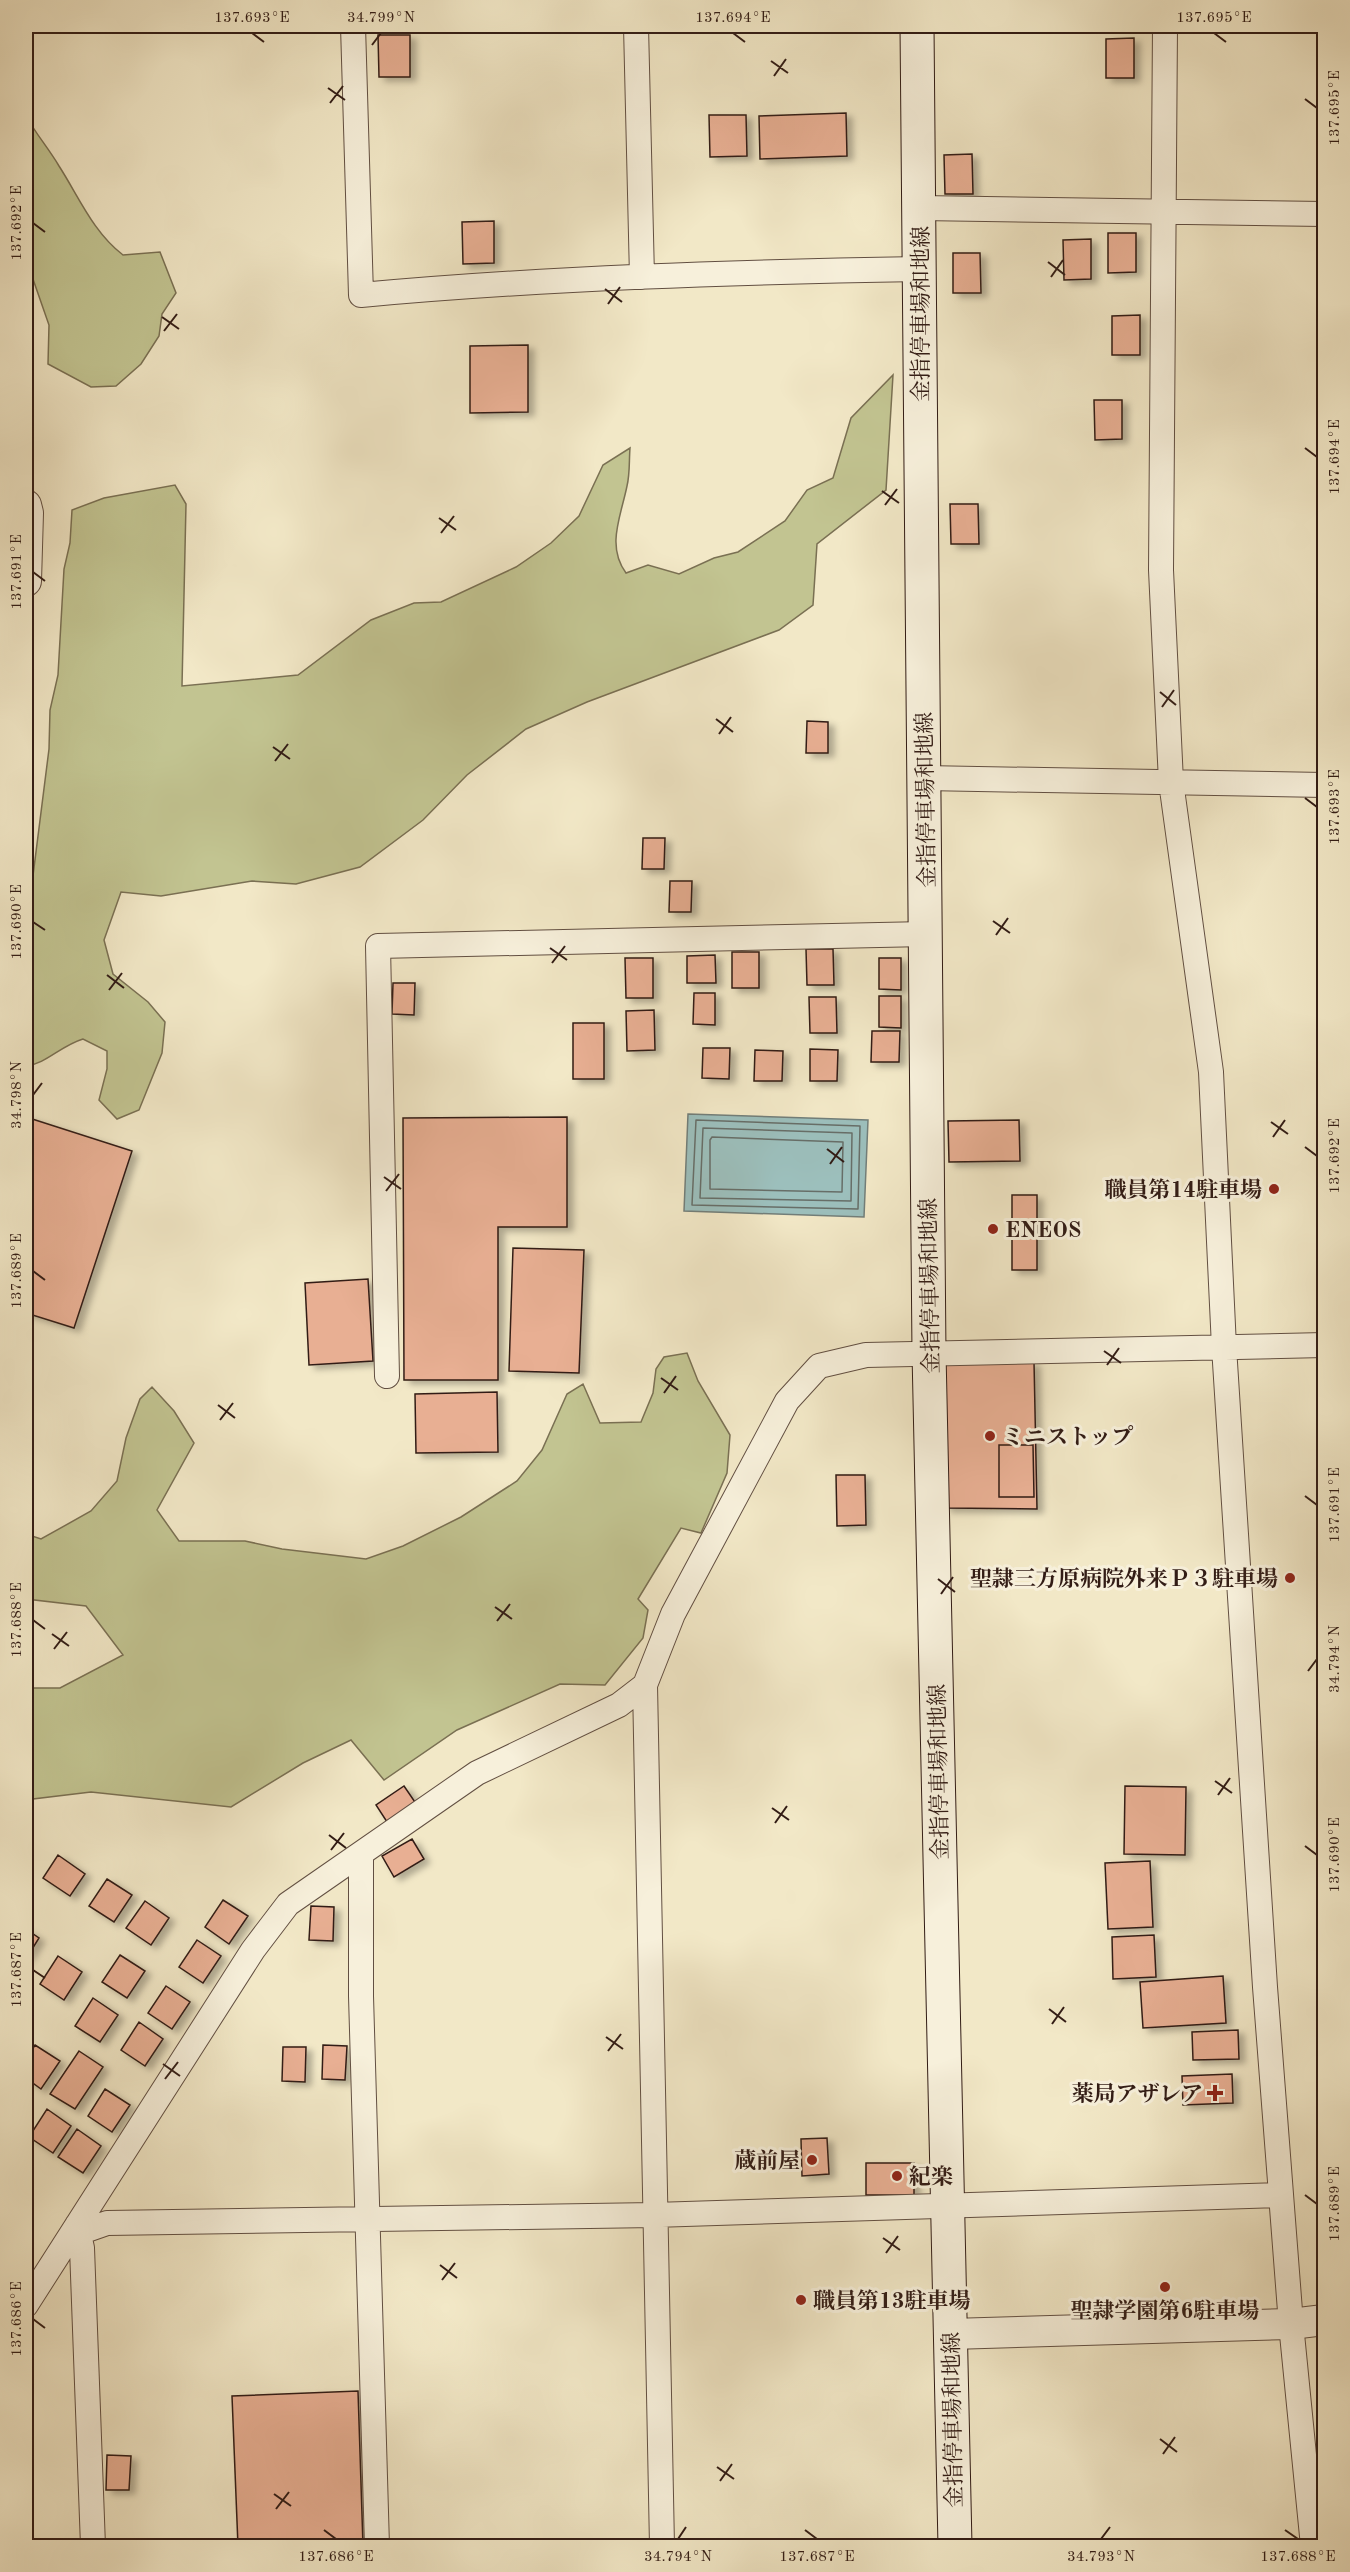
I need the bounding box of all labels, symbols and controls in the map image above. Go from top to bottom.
text: 137.693°E [214,11,290,26]
text: 34.799°N [347,11,415,26]
text: 137.694°E [695,11,771,26]
text: 137.695°E [1176,11,1252,26]
text: 137.695°E [1328,70,1343,146]
text: 137.692°E [10,185,25,261]
street label: 金指停車場和地線 [909,226,933,402]
text: 137.694°E [1328,419,1343,495]
text: 137.691°E [10,534,25,610]
street label: 金指停車場和地線 [912,712,940,888]
text: 137.693°E [1328,769,1343,845]
text: 137.690°E [10,884,25,960]
text: 34.798°N [10,1061,25,1129]
text: 137.692°E [1328,1118,1343,1194]
place label: 職員第14駐車場 [1104,1178,1262,1202]
marker: 職員第14駐車場 [1267,1182,1281,1196]
street label: 金指停車場和地線 [916,1198,944,1374]
place label: ENEOS [1005,1220,1081,1242]
marker: ENEOS [986,1222,1000,1236]
text: 137.689°E [10,1233,25,1309]
place label: ミニストップ [1002,1425,1133,1449]
marker: ミニストップ [983,1429,997,1443]
text: 137.691°E [1328,1467,1343,1543]
place label: 聖隷三方原病院外来Ｐ３駐車場 [970,1567,1278,1591]
marker: 聖隷三方原病院外来Ｐ３駐車場 [1283,1571,1297,1585]
text: 137.688°E [10,1582,25,1658]
text: 34.794°N [1328,1625,1343,1693]
street label: 金指停車場和地線 [925,1684,953,1860]
text: 137.690°E [1328,1817,1343,1893]
text: 137.687°E [10,1932,25,2008]
place label: 薬局アザレア [1071,2082,1203,2106]
marker: 薬局アザレア [1208,2086,1222,2100]
place label: 蔵前屋 [734,2149,800,2173]
marker: 蔵前屋 [805,2153,819,2167]
place label: 紀楽 [909,2165,953,2189]
text: 137.689°E [1328,2166,1343,2242]
marker: 紀楽 [890,2169,904,2183]
marker: 聖隷学園第6駐車場 [1158,2280,1172,2294]
text: 137.686°E [10,2281,25,2357]
place label: 職員第13駐車場 [813,2289,971,2313]
marker: 職員第13駐車場 [794,2293,808,2307]
place label: 聖隷学園第6駐車場 [1071,2299,1259,2323]
street label: 金指停車場和地線 [939,2332,967,2508]
text: 137.686°E [298,2550,374,2565]
text: 34.794°N [644,2550,712,2565]
text: 137.687°E [779,2550,855,2565]
text: 34.793°N [1067,2550,1135,2565]
text: 137.688°E [1260,2550,1336,2565]

